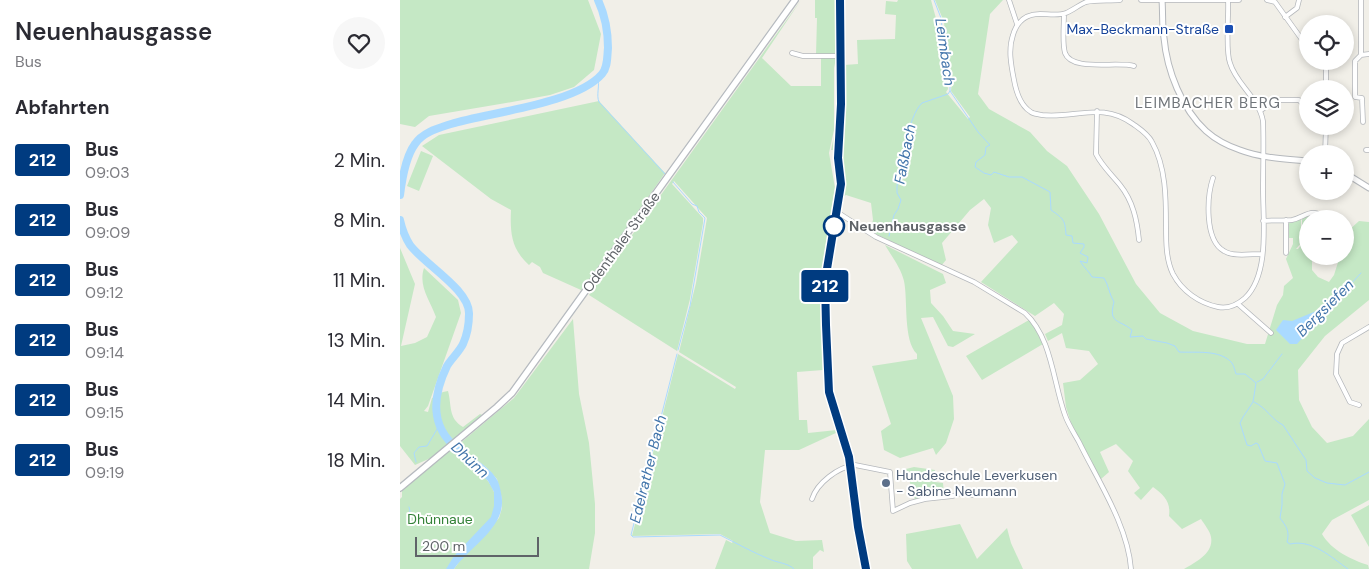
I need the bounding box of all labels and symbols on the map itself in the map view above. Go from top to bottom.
water label: Leimbach [930,17,960,87]
place label: Max-Beckmann-Straße [1066,20,1219,38]
marker: Max-Beckmann-Straße [1223,23,1235,35]
district label: LEIMBACHER BERG [1135,93,1281,113]
water label: Faßbach [889,122,921,186]
street label: Odenthaler Straße [578,188,664,296]
marker: Neuenhausgasse [823,215,845,237]
place label: Neuenhausgasse [849,217,966,235]
line badge: 212 [796,270,854,302]
water label: Bergsiefen [1292,275,1358,341]
water label: Edelrather Bach [625,413,671,525]
water label: Dhünn [447,437,494,483]
place label: Hundeschule Leverkusen - Sabine Neumann [896,466,1057,500]
marker: Hundeschule Leverkusen - Sabine Neumann [880,477,892,489]
park label: Dhünnaue [407,510,473,528]
scale bar [415,534,539,557]

